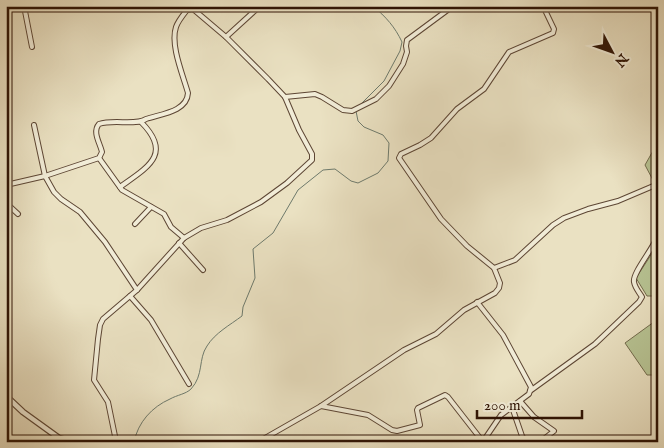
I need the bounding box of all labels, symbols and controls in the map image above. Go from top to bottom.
north arrow [586,28,636,78]
text: N [610,49,632,70]
scale bar [477,388,582,420]
text: 200 m [484,396,521,415]

